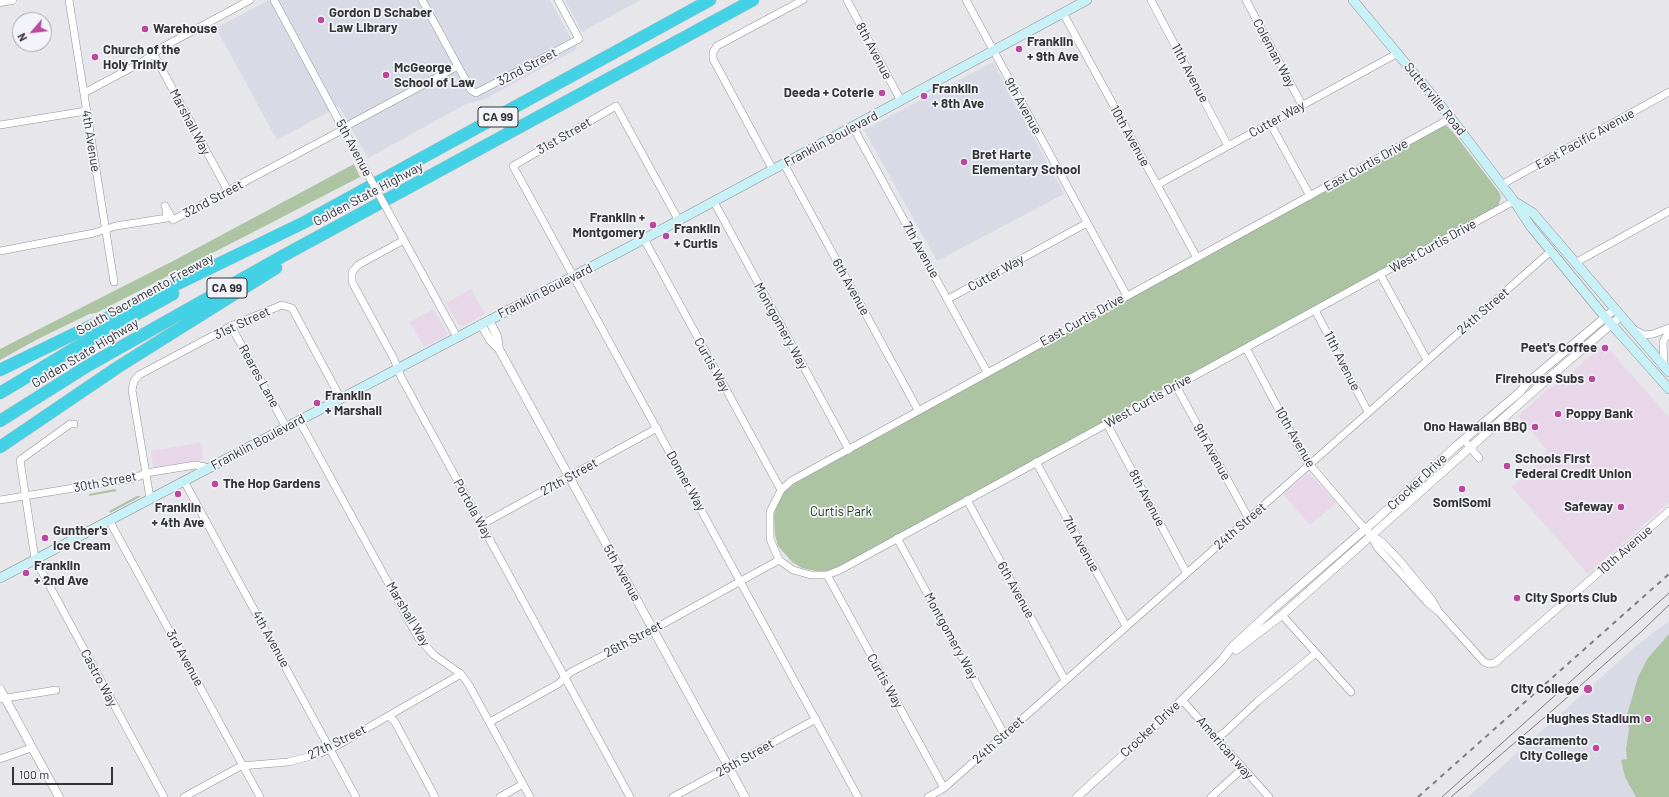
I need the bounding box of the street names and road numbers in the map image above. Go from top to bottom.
street label: Coleman Way [1249,16,1299,90]
street label: 8th Avenue [852,20,896,82]
street label: 11th Avenue [1168,41,1212,105]
street label: 32nd Street [494,45,560,89]
street label: Sutterville Road [1401,59,1469,139]
street label: 9th Avenue [1001,75,1045,137]
street label: Marshall Way [166,86,214,158]
street label: Cutter Way [1246,97,1308,141]
street label: 10th Avenue [1107,103,1153,169]
street label: East Pacific Avenue [1533,105,1637,173]
road number: CA 99 [478,107,518,127]
street label: Franklin Boulevard [781,108,881,170]
street label: 4th Avenue [78,109,104,173]
street label: 31st Street [534,114,594,158]
street label: 5th Avenue [332,117,376,179]
street label: East Curtis Drive [1321,135,1411,195]
street label: Golden State Highway [310,158,426,230]
street label: 32nd Street [180,177,246,221]
street label: West Curtis Drive [1387,216,1479,276]
street label: 7th Avenue [899,219,943,281]
street label: South Sacramento Freeway [74,250,216,338]
street label: Cutter Way [965,251,1027,295]
street label: 6th Avenue [829,256,873,318]
street label: Franklin Boulevard [495,260,595,322]
road number: CA 99 [207,278,247,298]
street label: Montgomery Way [751,280,811,372]
street label: 24th Street [1454,284,1512,338]
street label: East Curtis Drive [1037,290,1127,350]
street label: 31st Street [211,303,273,343]
street label: Golden State Highway [29,315,141,391]
street label: 11th Avenue [1320,329,1364,393]
street label: Curtis Way [691,335,733,395]
street label: Reares Lane [235,342,283,410]
street label: West Curtis Drive [1102,371,1194,431]
street label: 10th Avenue [1271,404,1319,470]
street label: Franklin Boulevard [208,411,308,473]
street label: 9th Avenue [1190,421,1234,483]
street label: Donner Way [663,448,709,514]
street label: Crocker Drive [1384,450,1450,514]
street label: 27th Street [538,455,600,499]
street label: 8th Avenue [1125,467,1169,529]
street label: 30th Street [72,468,138,496]
street label: Portola Way [450,476,496,542]
street label: 24th Street [1211,499,1269,553]
street label: 7th Avenue [1059,513,1103,575]
street label: 10th Avenue [1594,522,1656,578]
street label: 5th Avenue [600,542,644,604]
street label: 6th Avenue [994,559,1038,621]
street label: Marshall Way [383,579,433,649]
street label: Montgomery Way [921,590,981,682]
street label: 4th Avenue [249,608,293,670]
street label: 26th Street [601,617,665,661]
street label: 3rd Avenue [163,627,207,689]
street label: Castro Way [77,646,121,710]
street label: Curtis Way [864,651,906,711]
street label: Crocker Drive [1117,697,1183,761]
street label: 24th Street [969,713,1027,767]
street label: American way [1193,713,1257,783]
street label: 27th Street [305,721,369,763]
street label: 25th Street [713,736,777,780]

